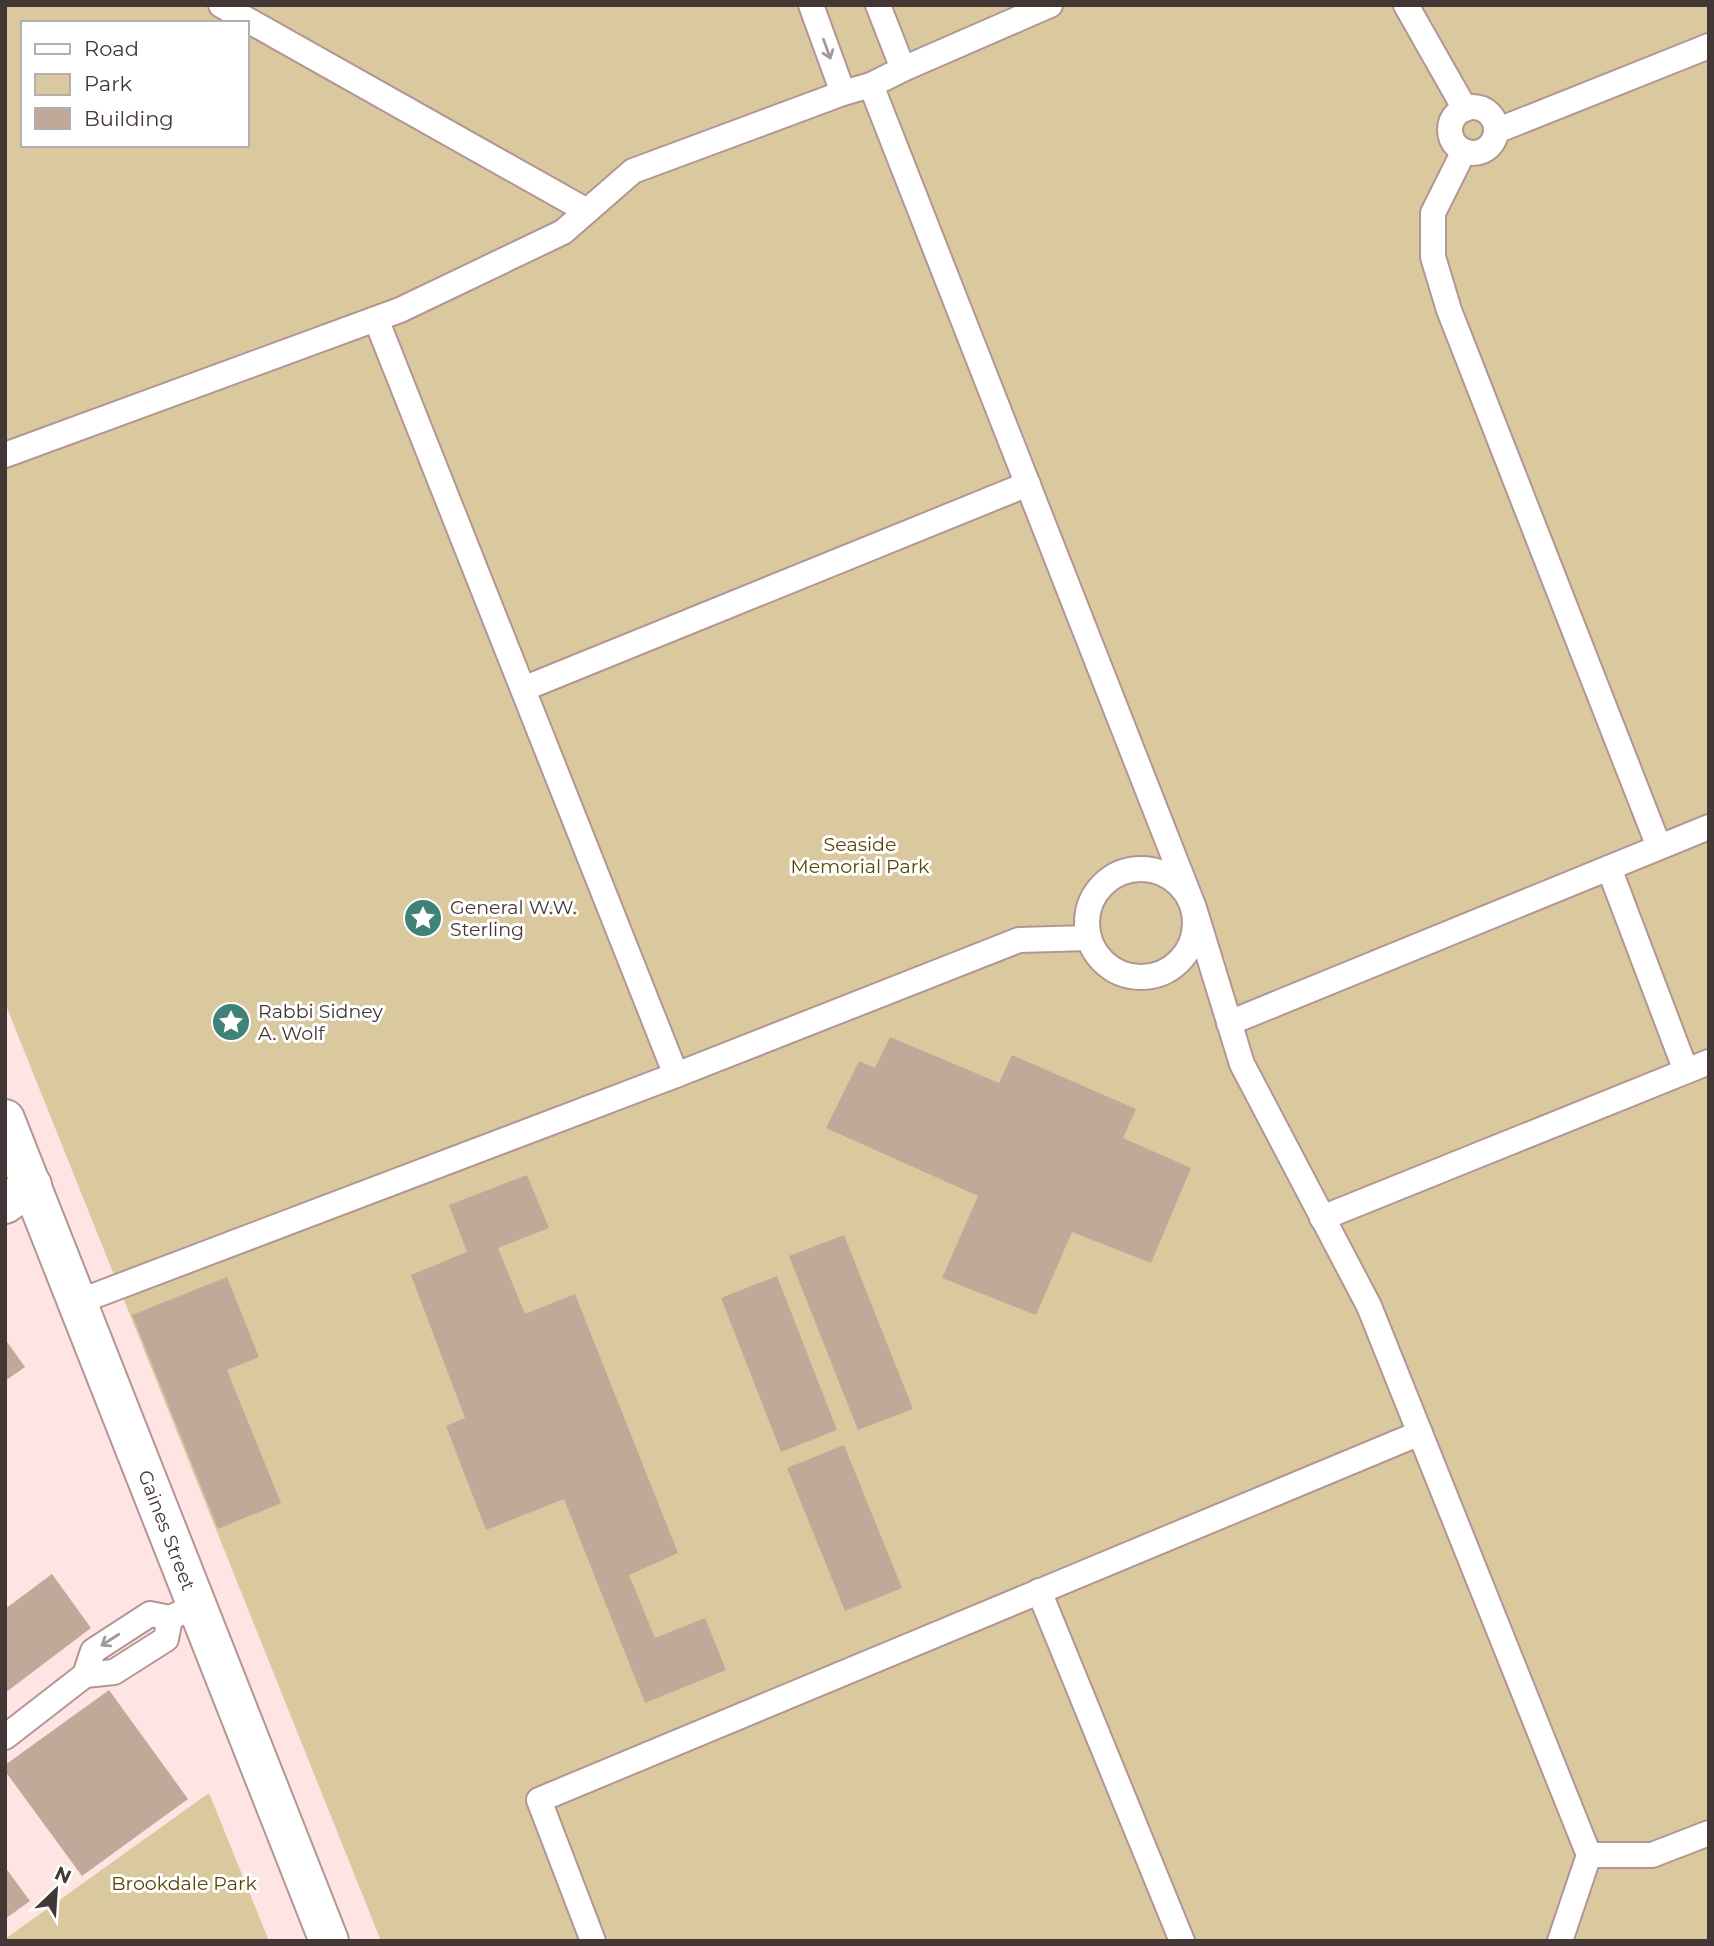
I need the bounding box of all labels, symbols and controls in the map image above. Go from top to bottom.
legend [21,21,248,147]
text: Road [84,36,139,61]
one-way arrow [822,38,834,60]
text: Park [84,71,132,96]
text: Building [84,106,174,131]
park label: Seaside Memorial Park [791,833,930,878]
place label: General W.W. Sterling [450,896,577,941]
place icon: General W.W. Sterling [402,897,444,939]
place label: Rabbi Sidney A. Wolf [258,1000,384,1045]
place icon: Rabbi Sidney A. Wolf [210,1001,252,1043]
street label: Gaines Street [133,1467,200,1594]
one-way arrow [100,1633,120,1647]
north arrow [21,1855,91,1925]
text: N [51,1861,75,1889]
park label: Brookdale Park [111,1872,257,1895]

